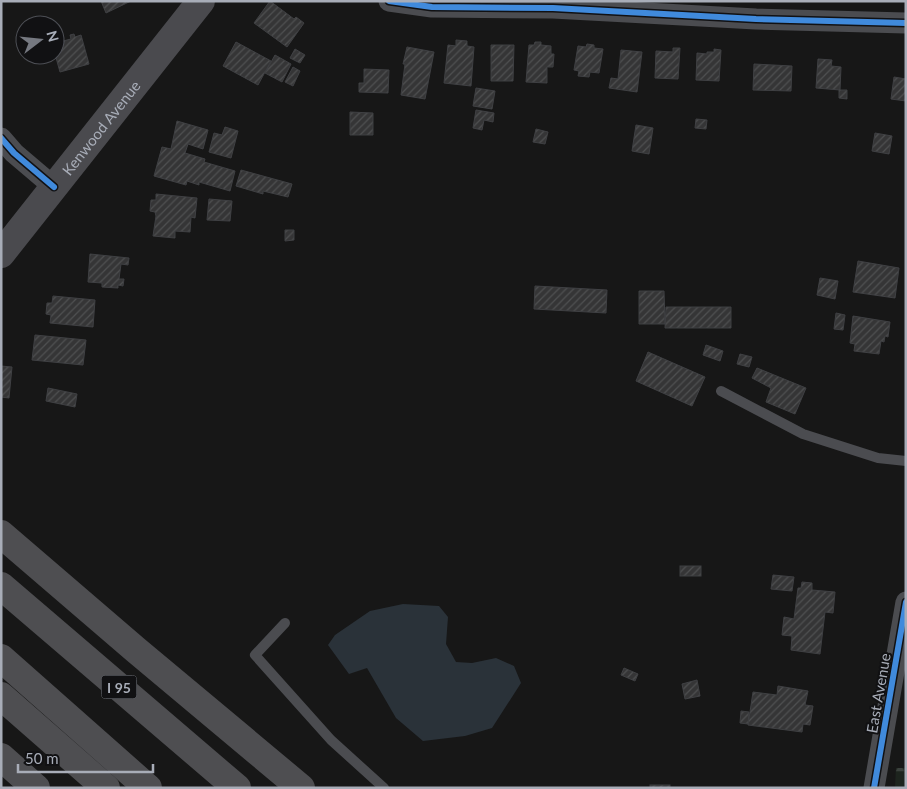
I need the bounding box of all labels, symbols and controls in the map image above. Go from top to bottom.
north arrow [15,15,65,65]
text: N [43,29,63,44]
street label: Kenwood Avenue [58,77,144,179]
street label: East Avenue [862,652,894,734]
road number: I 95 [102,676,136,699]
scale bar [18,742,152,774]
text: 50 m [25,749,59,767]

